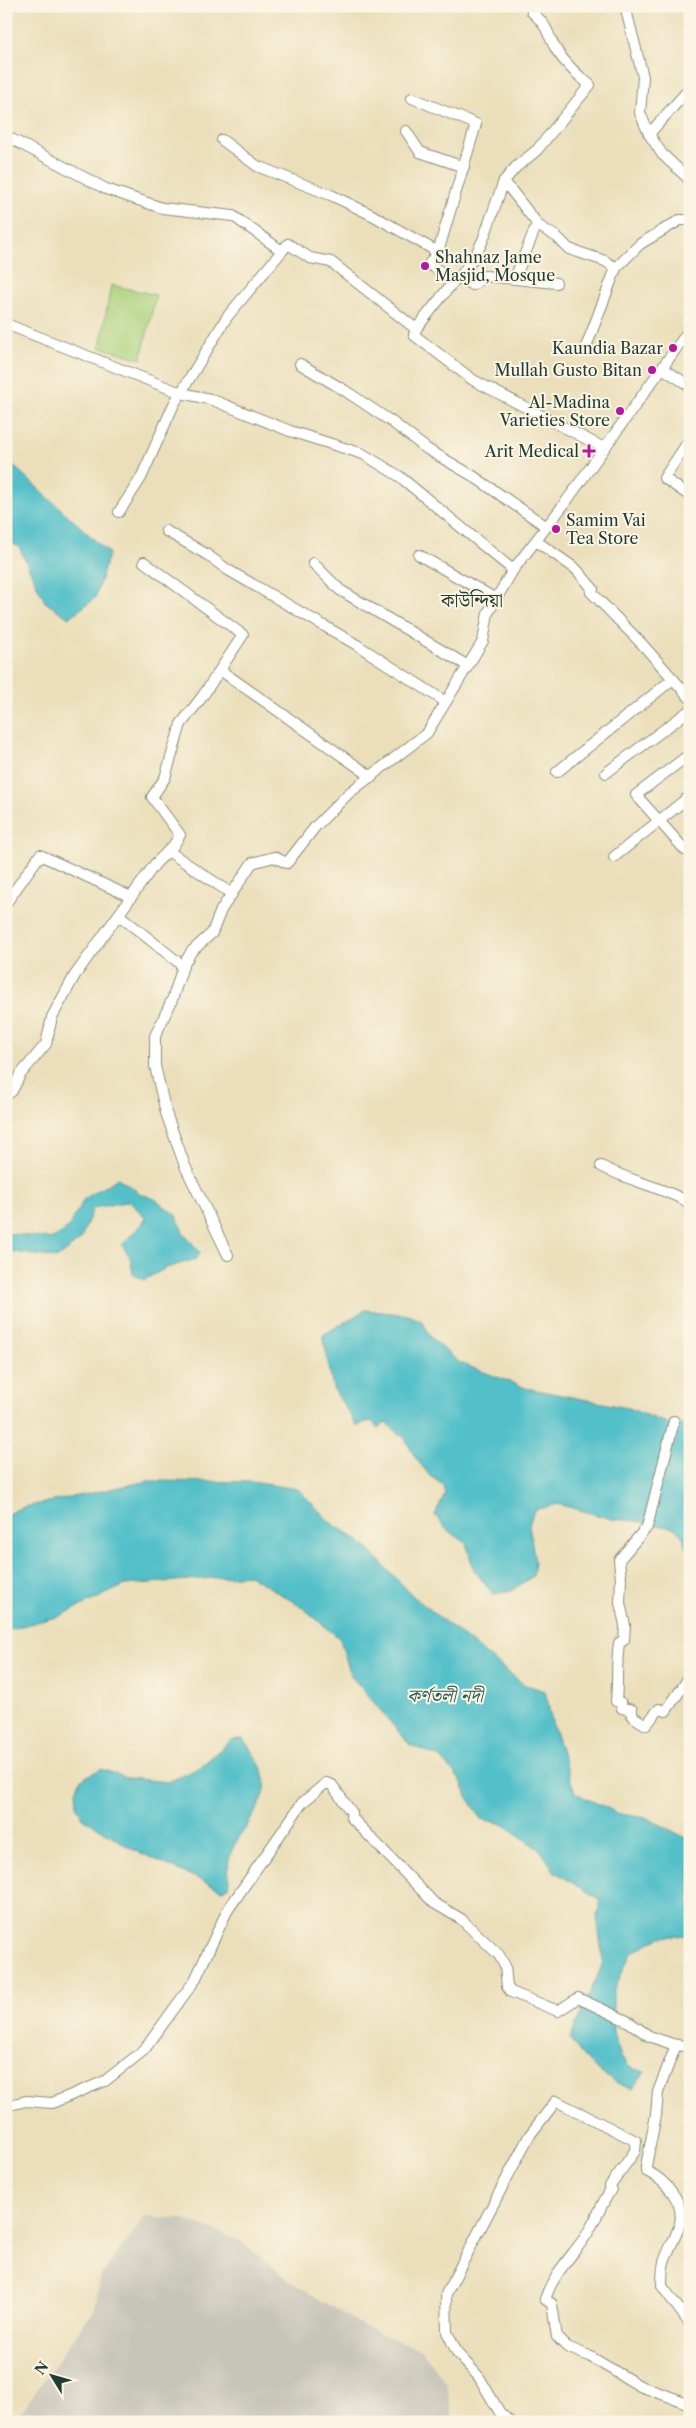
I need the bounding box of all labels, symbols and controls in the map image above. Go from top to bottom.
place label: Shahnaz Jame Masjid, Mosque [435,247,555,285]
marker: Shahnaz Jame Masjid, Mosque [419,260,431,272]
place label: Kaundia Bazar [552,338,663,358]
marker: Kaundia Bazar [667,342,679,354]
place label: Mullah Gusto Bitan [495,360,642,380]
marker: Mullah Gusto Bitan [646,364,658,376]
place label: Al-Madina Varieties Store [499,392,611,430]
marker: Al-Madina Varieties Store [614,405,626,417]
place label: Arit Medical [484,441,579,461]
marker: Arit Medical [583,445,595,457]
place label: Samim Vai Tea Store [566,510,646,548]
marker: Samim Vai Tea Store [550,523,562,535]
district label: কাউন্দিয়া [440,589,503,612]
water label: কর্ণতলী নদী [407,1685,485,1707]
north arrow [28,2350,78,2400]
text: N [31,2358,52,2378]

